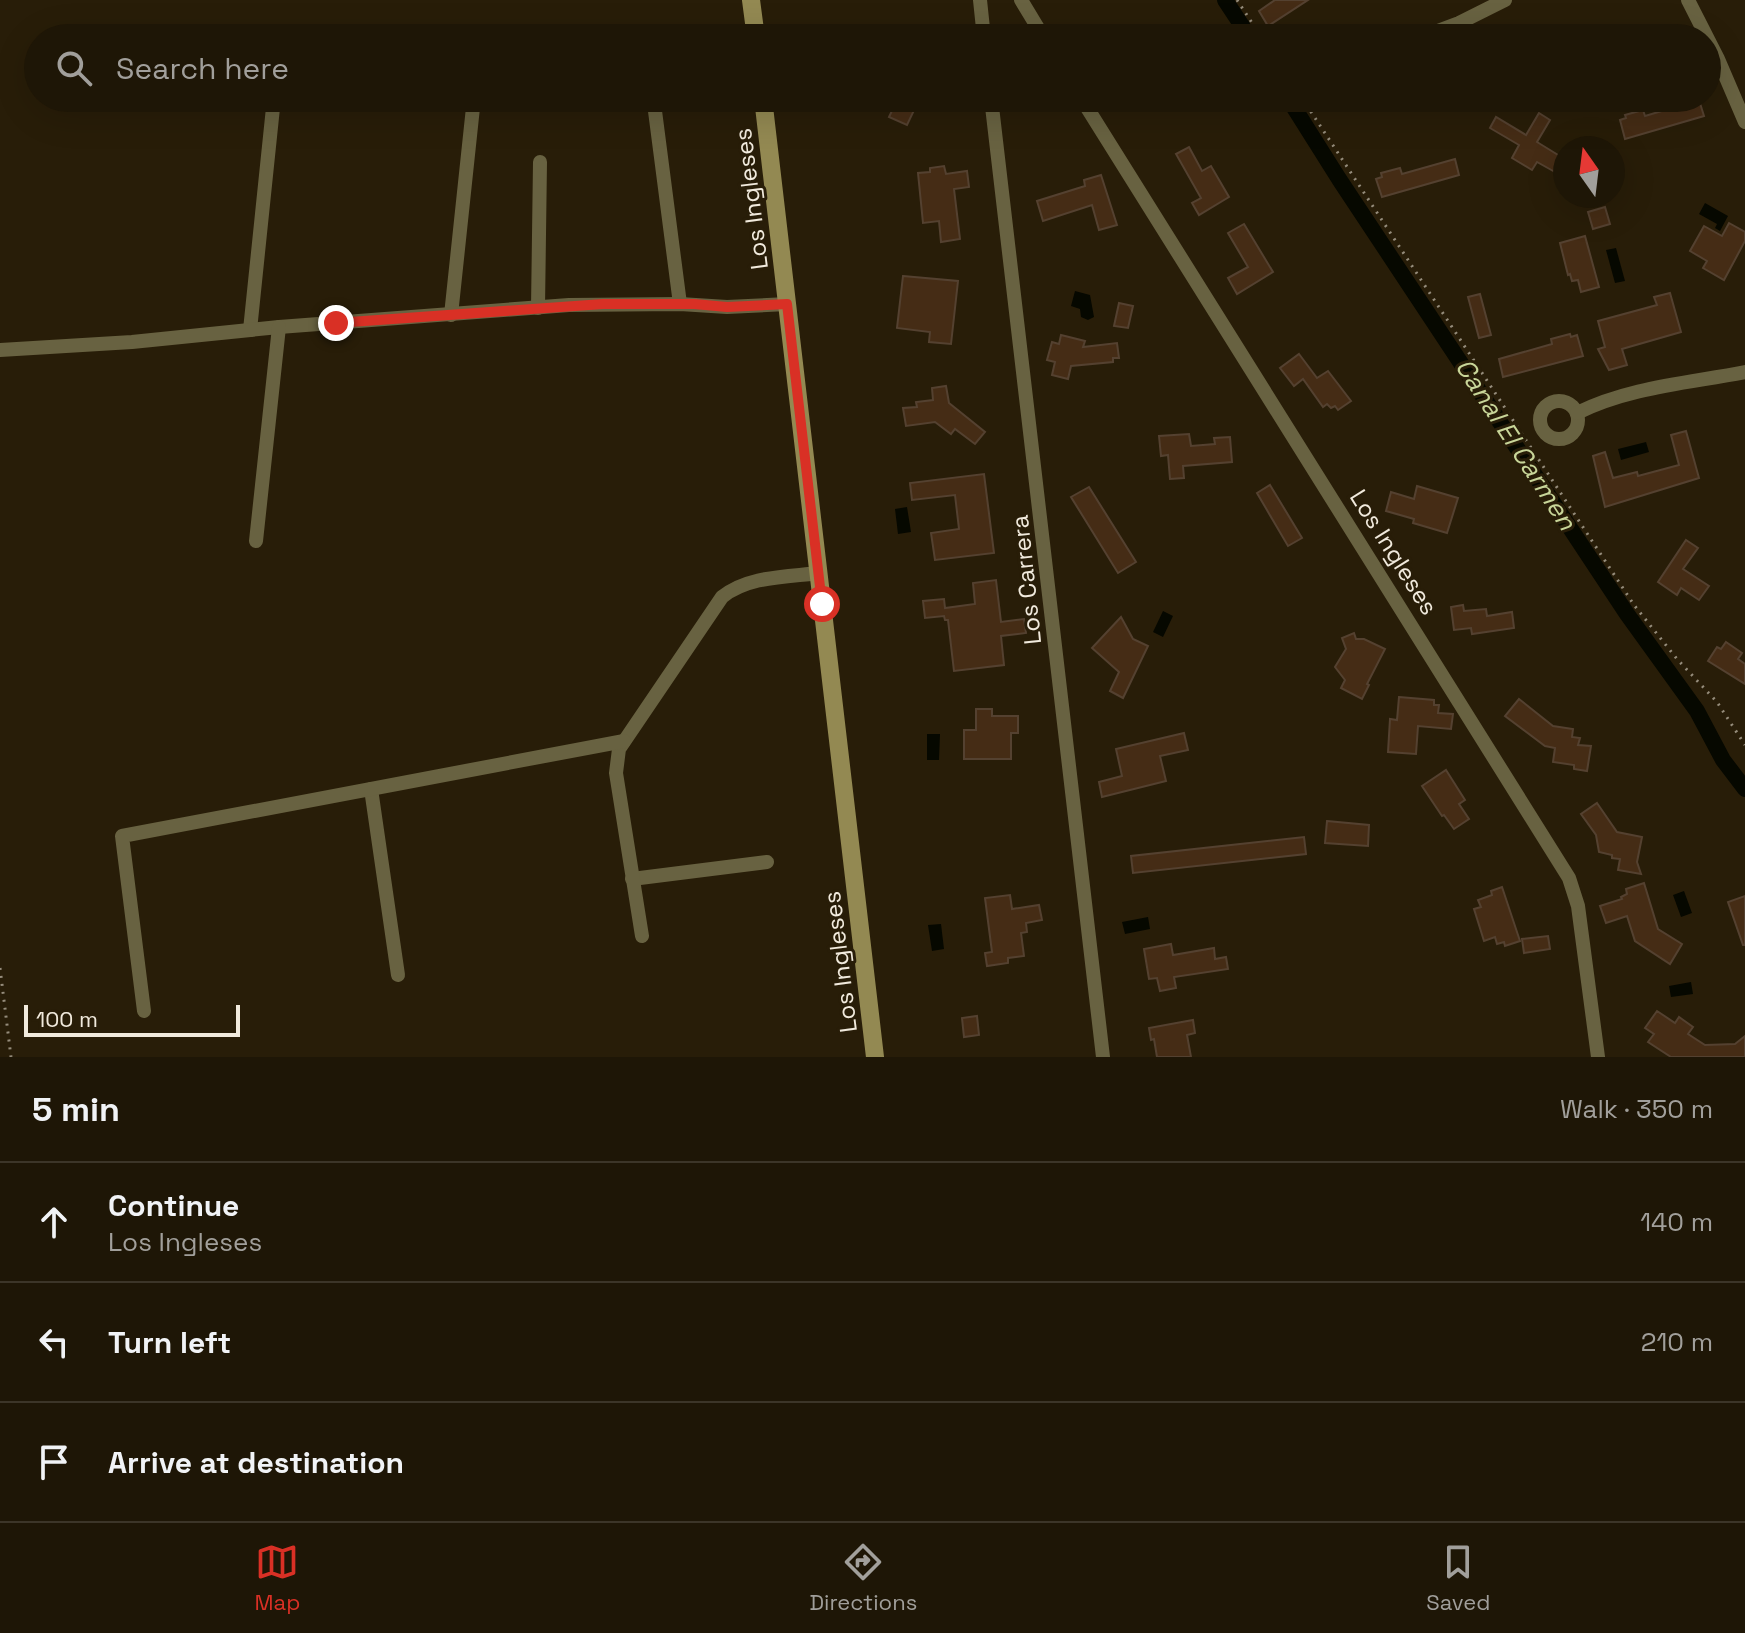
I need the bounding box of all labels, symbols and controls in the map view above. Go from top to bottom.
search box [24,24,1721,112]
icon: search [52,46,96,90]
text: Search here [116,49,289,88]
street label: Los Ingleses [727,127,775,271]
north arrow [1553,136,1625,208]
route end [318,305,354,341]
water label: Canal El Carmen [1448,352,1585,537]
street label: Los Ingleses [1343,483,1445,621]
street label: Los Carrera [1004,513,1048,646]
route start [804,586,840,622]
street label: Los Ingleses [816,890,864,1034]
scale bar [24,1001,240,1037]
text: 100 m [36,1005,98,1033]
text: 5 min [32,1088,120,1131]
text: Walk · 350 m [1560,1092,1713,1126]
text: Continue [108,1186,239,1225]
icon: ahead [32,1200,76,1244]
text: 140 m [1640,1205,1713,1239]
text: Los Ingleses [108,1225,262,1259]
icon: left [32,1320,76,1364]
text: Turn left [108,1323,231,1362]
text: 210 m [1641,1325,1713,1359]
icon: arrive [32,1440,76,1484]
text: Arrive at destination [108,1443,404,1482]
tab: Map [255,1540,300,1616]
tab: Directions [809,1540,917,1616]
tab: Saved [1426,1540,1490,1616]

